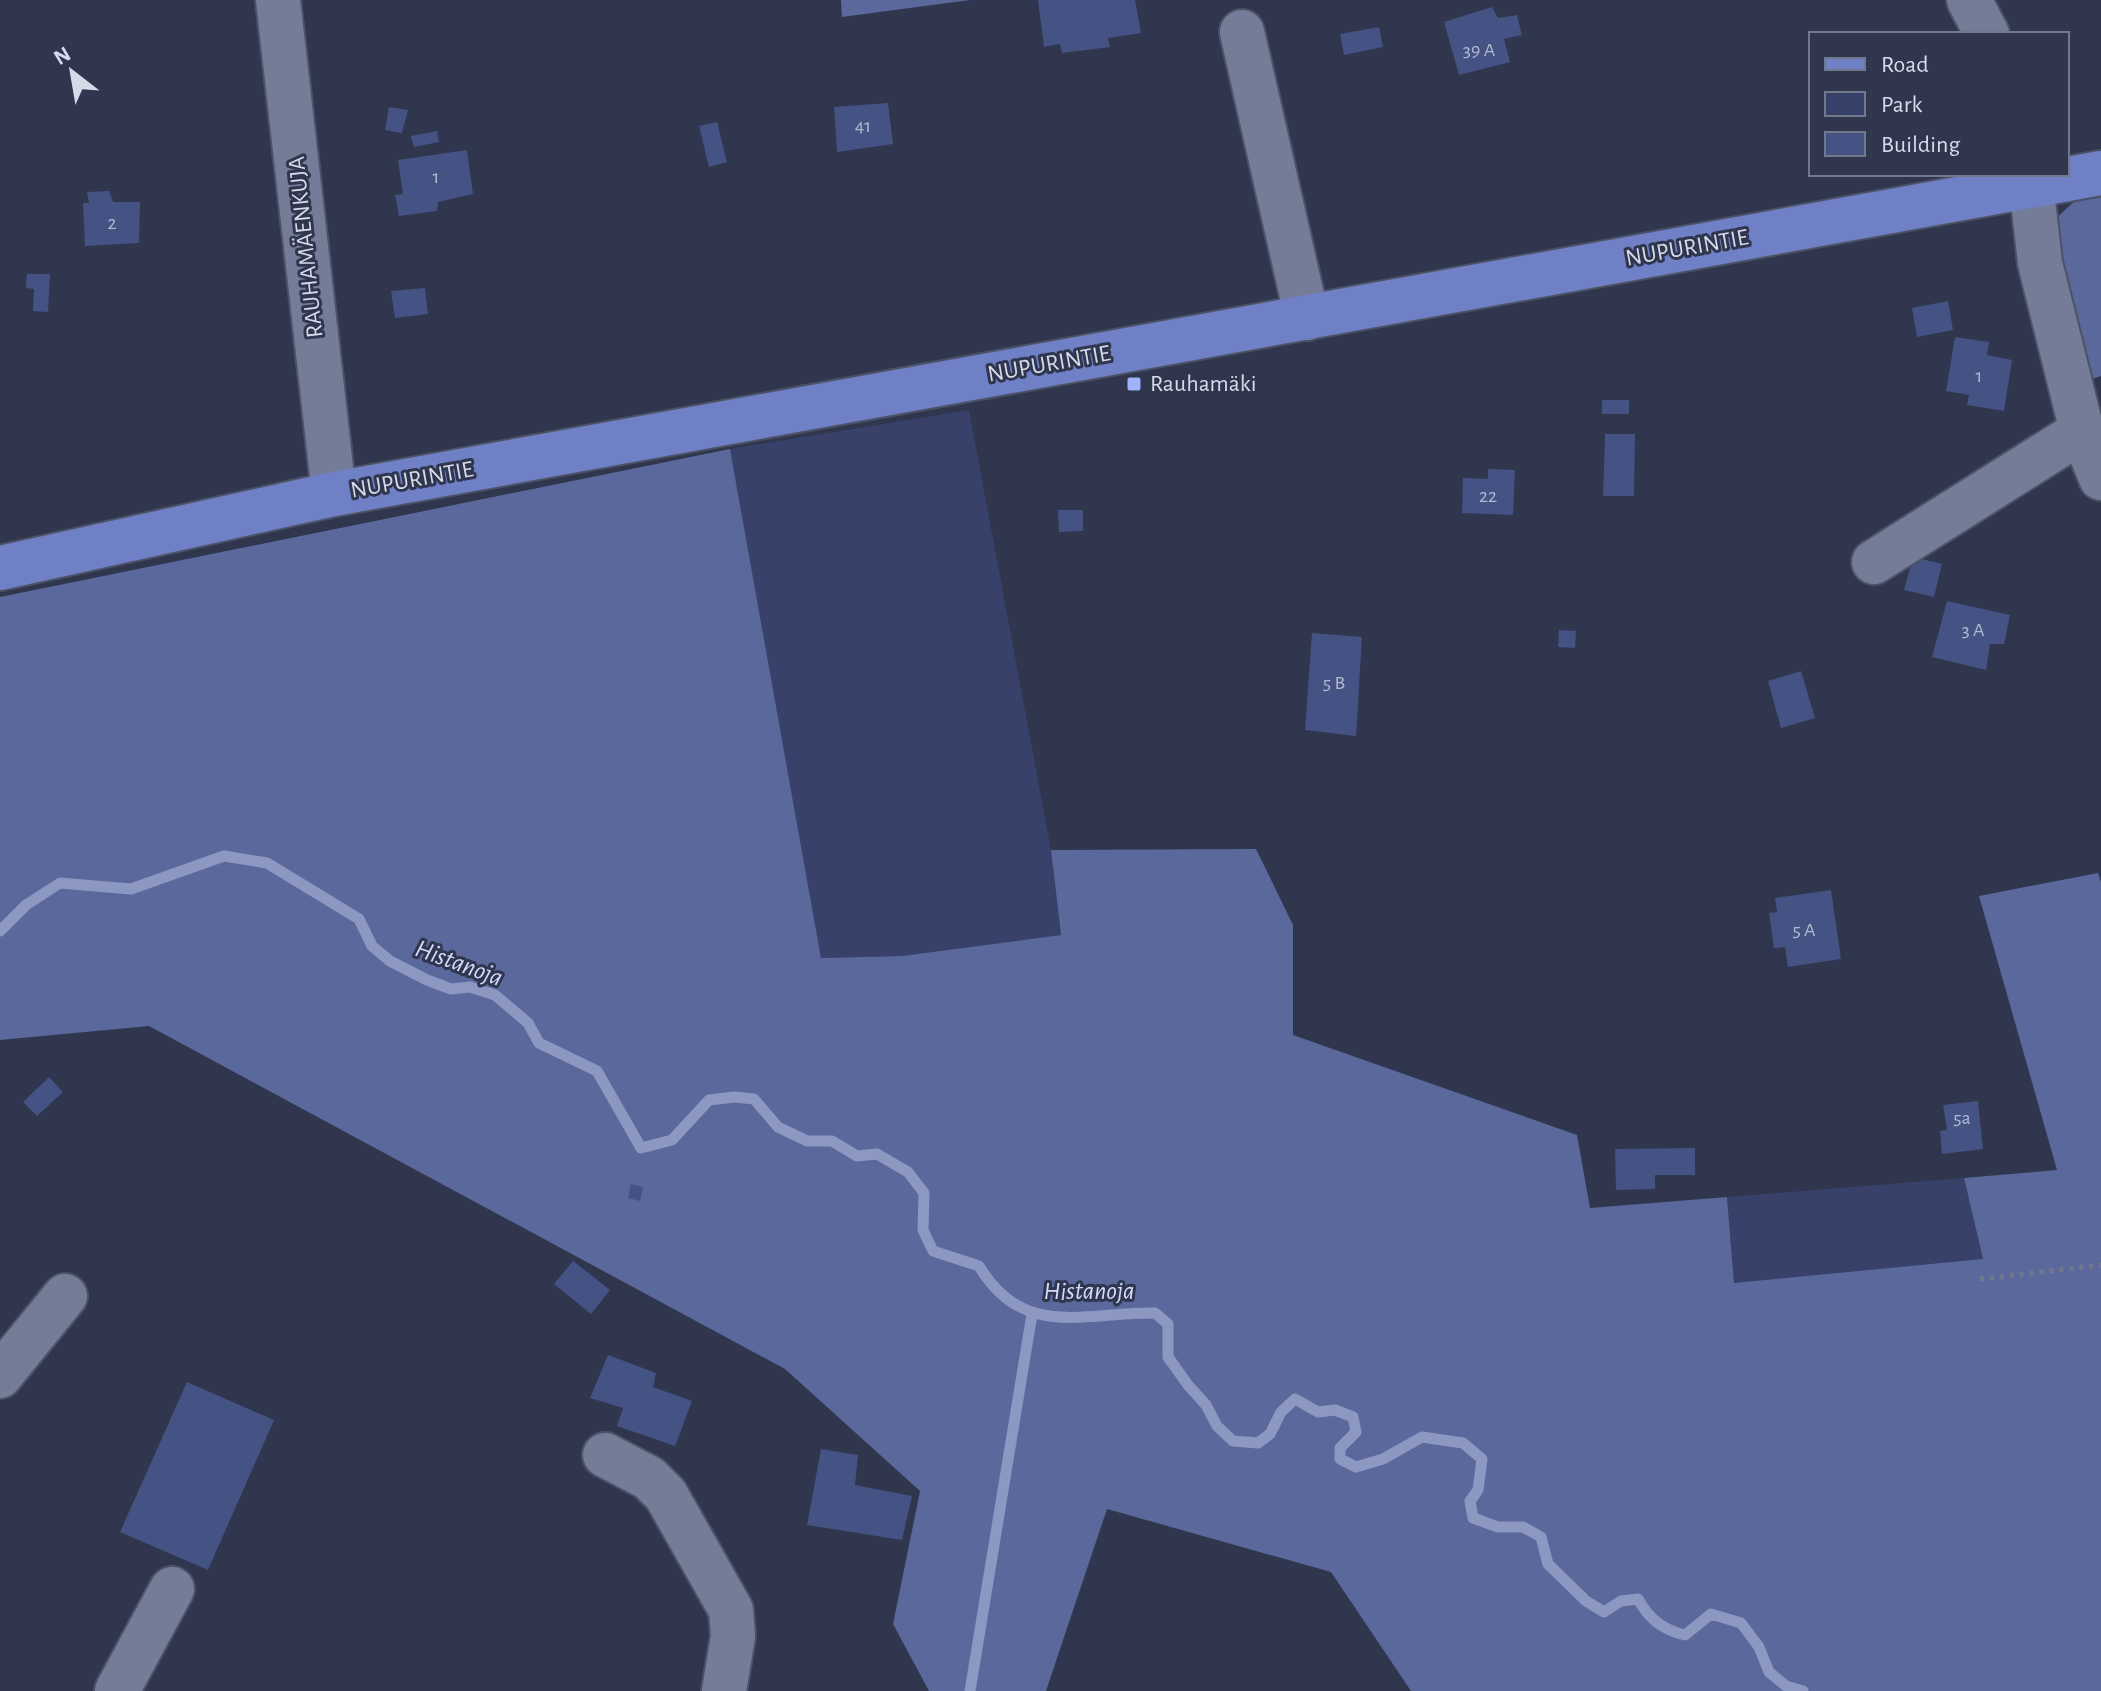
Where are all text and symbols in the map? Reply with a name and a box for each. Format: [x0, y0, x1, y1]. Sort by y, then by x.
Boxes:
north arrow [32, 32, 112, 112]
legend [1809, 32, 2069, 176]
house number: 39 A [1463, 40, 1496, 60]
text: N [50, 42, 74, 69]
text: Road [1881, 53, 1929, 77]
text: Park [1881, 93, 1922, 117]
house number: 41 [855, 116, 871, 136]
text: Building [1881, 133, 1960, 157]
street label: RAUHAMÄENKUJA [284, 155, 327, 339]
house number: 1 [433, 167, 439, 187]
house number: 2 [107, 213, 117, 233]
street label: NUPURINTIE [1624, 225, 1751, 271]
street label: NUPURINTIE [986, 341, 1113, 387]
house number: 1 [1976, 366, 1982, 386]
place label: Rauhamäki [1150, 372, 1257, 396]
marker: Rauhamäki [1125, 375, 1143, 393]
street label: NUPURINTIE [349, 457, 476, 503]
house number: 22 [1479, 486, 1497, 506]
house number: 3 A [1961, 620, 1985, 640]
house number: 5 B [1323, 673, 1345, 693]
house number: 5 A [1792, 920, 1816, 940]
water label: Histanoja [412, 935, 506, 991]
house number: 5a [1953, 1108, 1971, 1128]
water label: Histanoja [1044, 1278, 1134, 1304]

